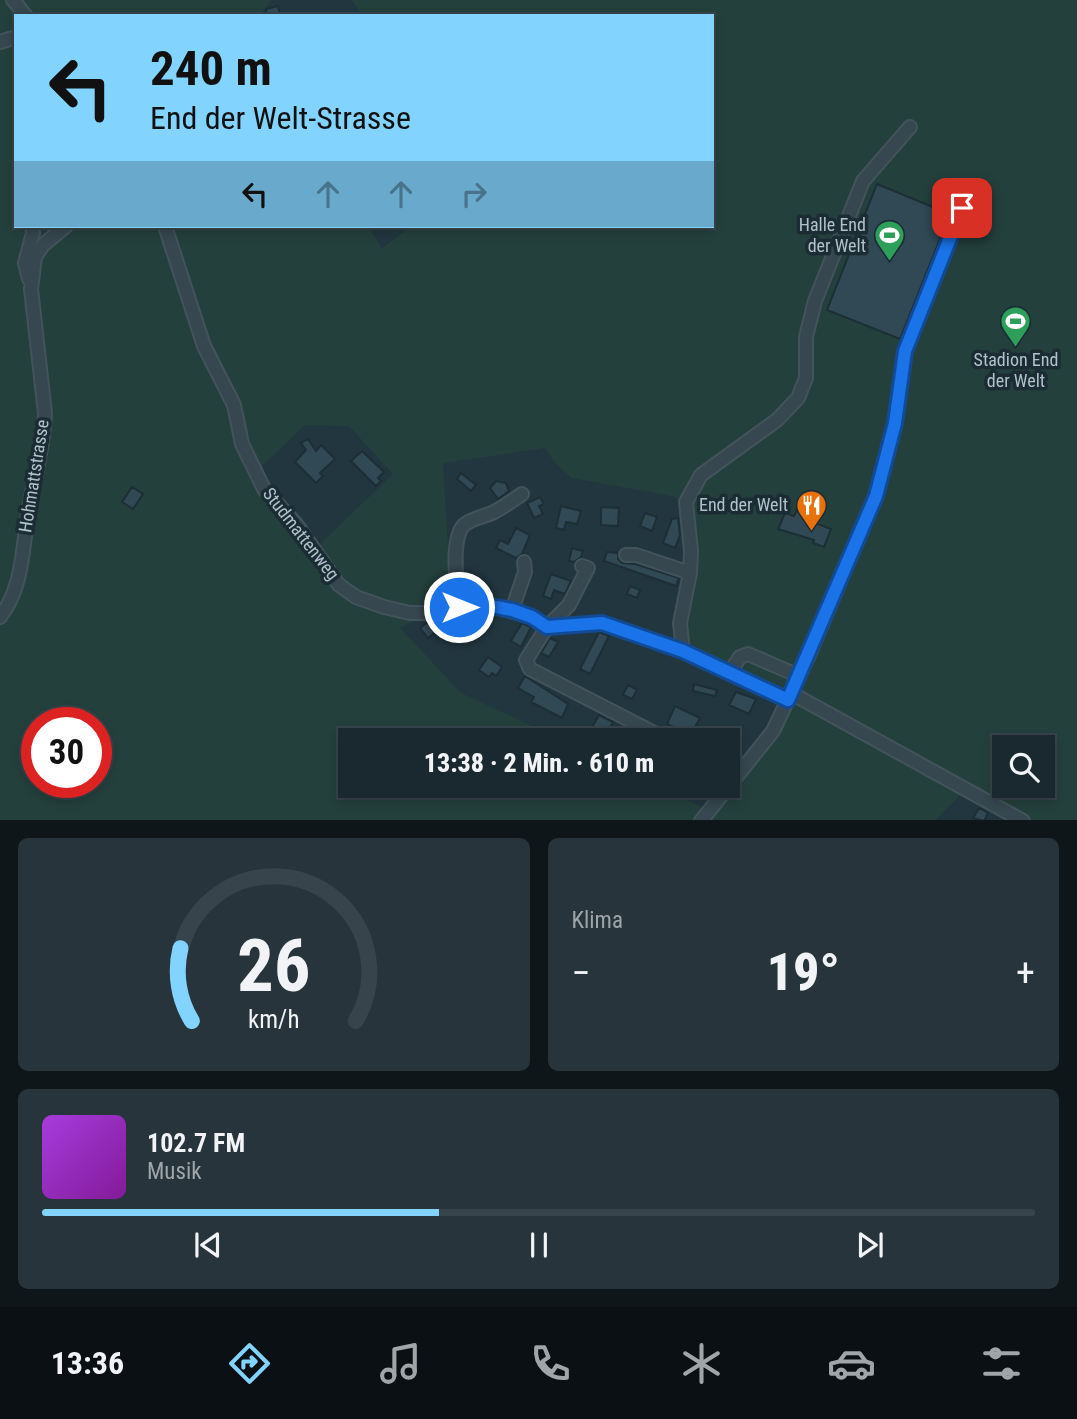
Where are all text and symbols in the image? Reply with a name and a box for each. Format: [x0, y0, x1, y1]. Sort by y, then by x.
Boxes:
text: 240 m [150, 40, 272, 97]
icon: left [35, 42, 126, 133]
text: End der Welt-Strasse [150, 99, 411, 137]
icon: left [236, 175, 274, 213]
icon: ahead [309, 175, 347, 213]
icon: ahead [382, 175, 420, 213]
icon: right [455, 175, 493, 213]
pin [932, 178, 992, 238]
icon: arrive [943, 189, 981, 227]
place label: Halle End der Welt [799, 214, 866, 256]
sports icon: Halle End der Welt [872, 218, 906, 262]
sports icon: Stadion End der Welt [999, 305, 1033, 349]
place label: Stadion End der Welt [974, 349, 1058, 391]
street label: Hohmattstrasse [14, 418, 53, 534]
street label: Studmattenweg [259, 483, 344, 584]
restaurant icon: End der Welt [794, 488, 828, 532]
place label: End der Welt [699, 494, 788, 515]
position arrow [422, 570, 496, 644]
speed limit sign: 30 [21, 707, 112, 798]
map controls [992, 735, 1055, 798]
button: search [992, 735, 1055, 798]
text: 13:38 · 2 Min. · 610 m [424, 748, 654, 778]
text: Klima [572, 907, 623, 934]
text: 26 [237, 923, 311, 1009]
text: 19° [767, 942, 840, 1003]
text: − [572, 951, 591, 995]
text: + [1016, 951, 1035, 995]
text: km/h [248, 1004, 299, 1033]
text: 102.7 FM [147, 1128, 245, 1158]
text: Musik [147, 1158, 202, 1185]
icon: previous [189, 1226, 227, 1264]
icon: pause [520, 1226, 558, 1264]
icon: next [851, 1226, 889, 1264]
icon: directions [225, 1339, 274, 1388]
icon: music [376, 1339, 425, 1388]
icon: phone [526, 1339, 575, 1388]
icon: climate [677, 1339, 726, 1388]
icon: car [827, 1339, 876, 1388]
icon: filters [977, 1339, 1026, 1388]
text: 13:36 [51, 1344, 124, 1382]

